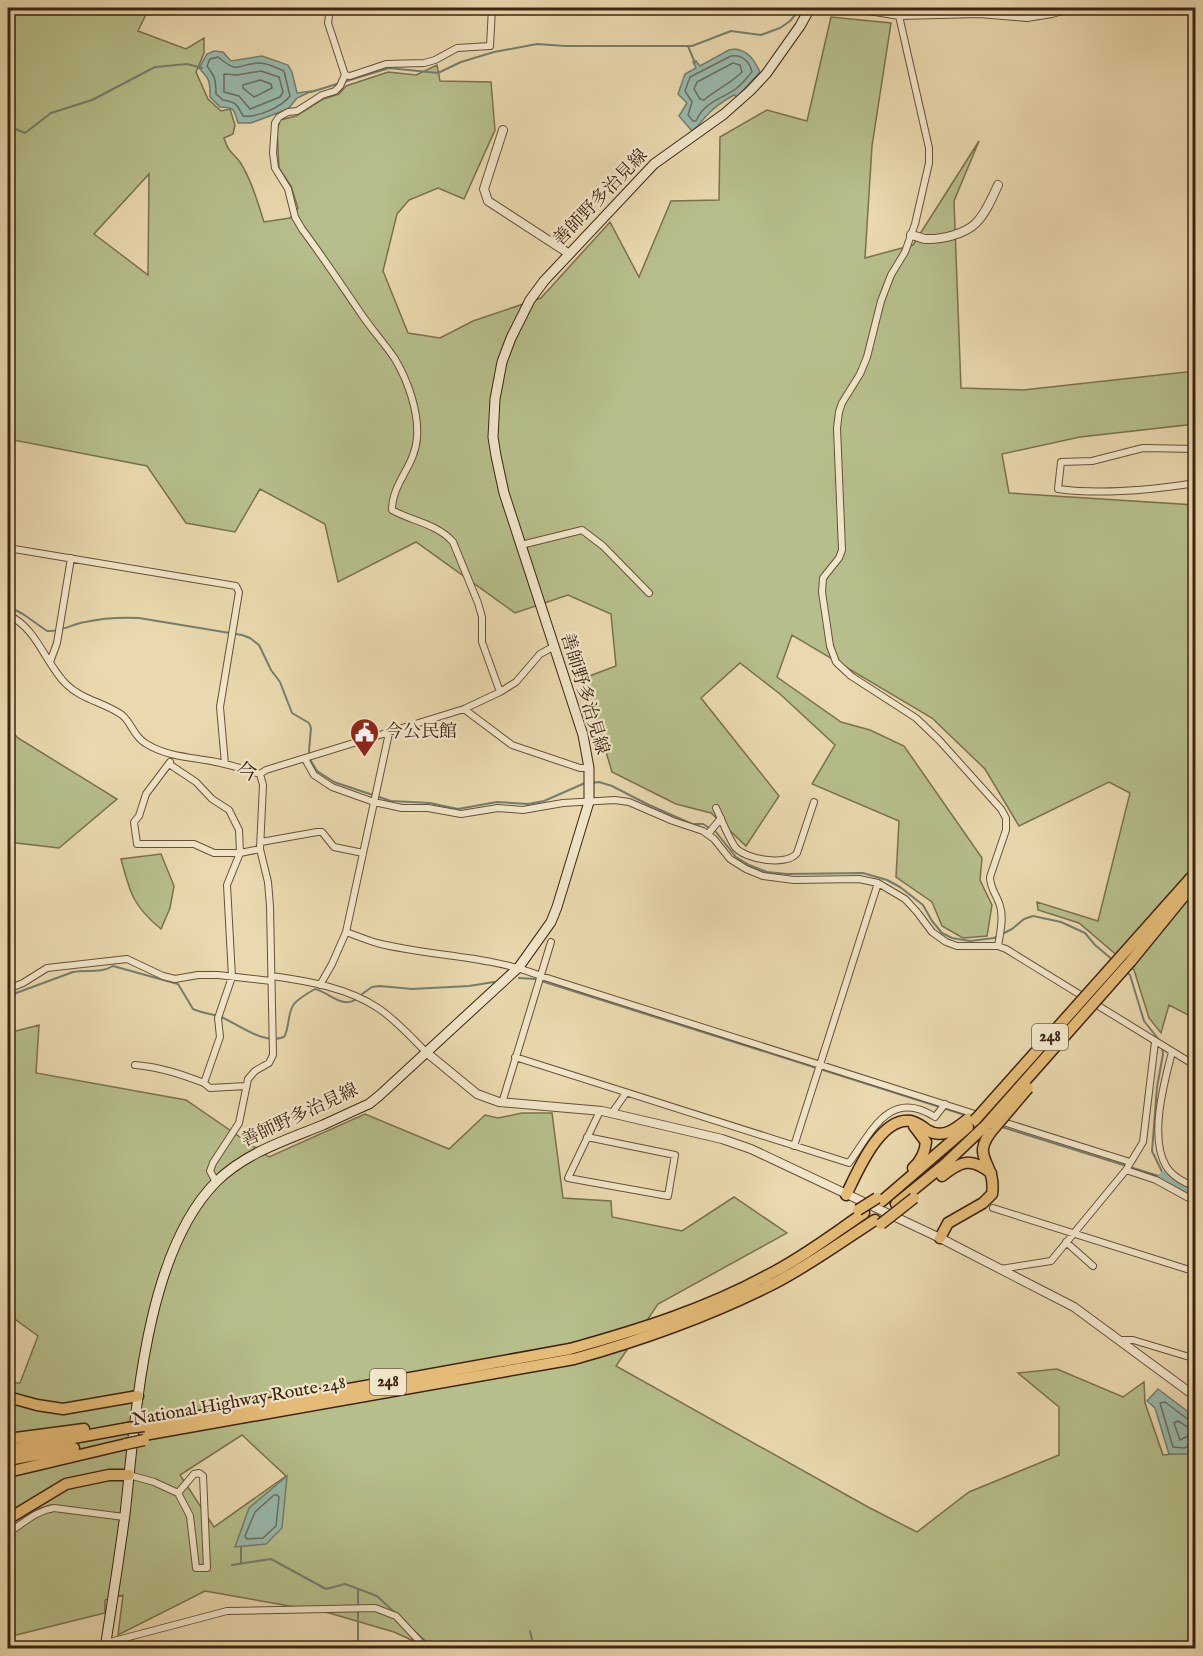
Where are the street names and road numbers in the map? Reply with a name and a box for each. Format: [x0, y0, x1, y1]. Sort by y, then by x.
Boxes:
street label: 善師野多治見線 [549, 145, 653, 251]
street label: 善師野多治見線 [555, 630, 613, 758]
road number: 248 [1032, 1024, 1068, 1050]
street label: 善師野多治見線 [238, 1079, 362, 1153]
road number: 248 [370, 1369, 406, 1395]
street label: National Highway Route 248 [130, 1372, 348, 1432]

